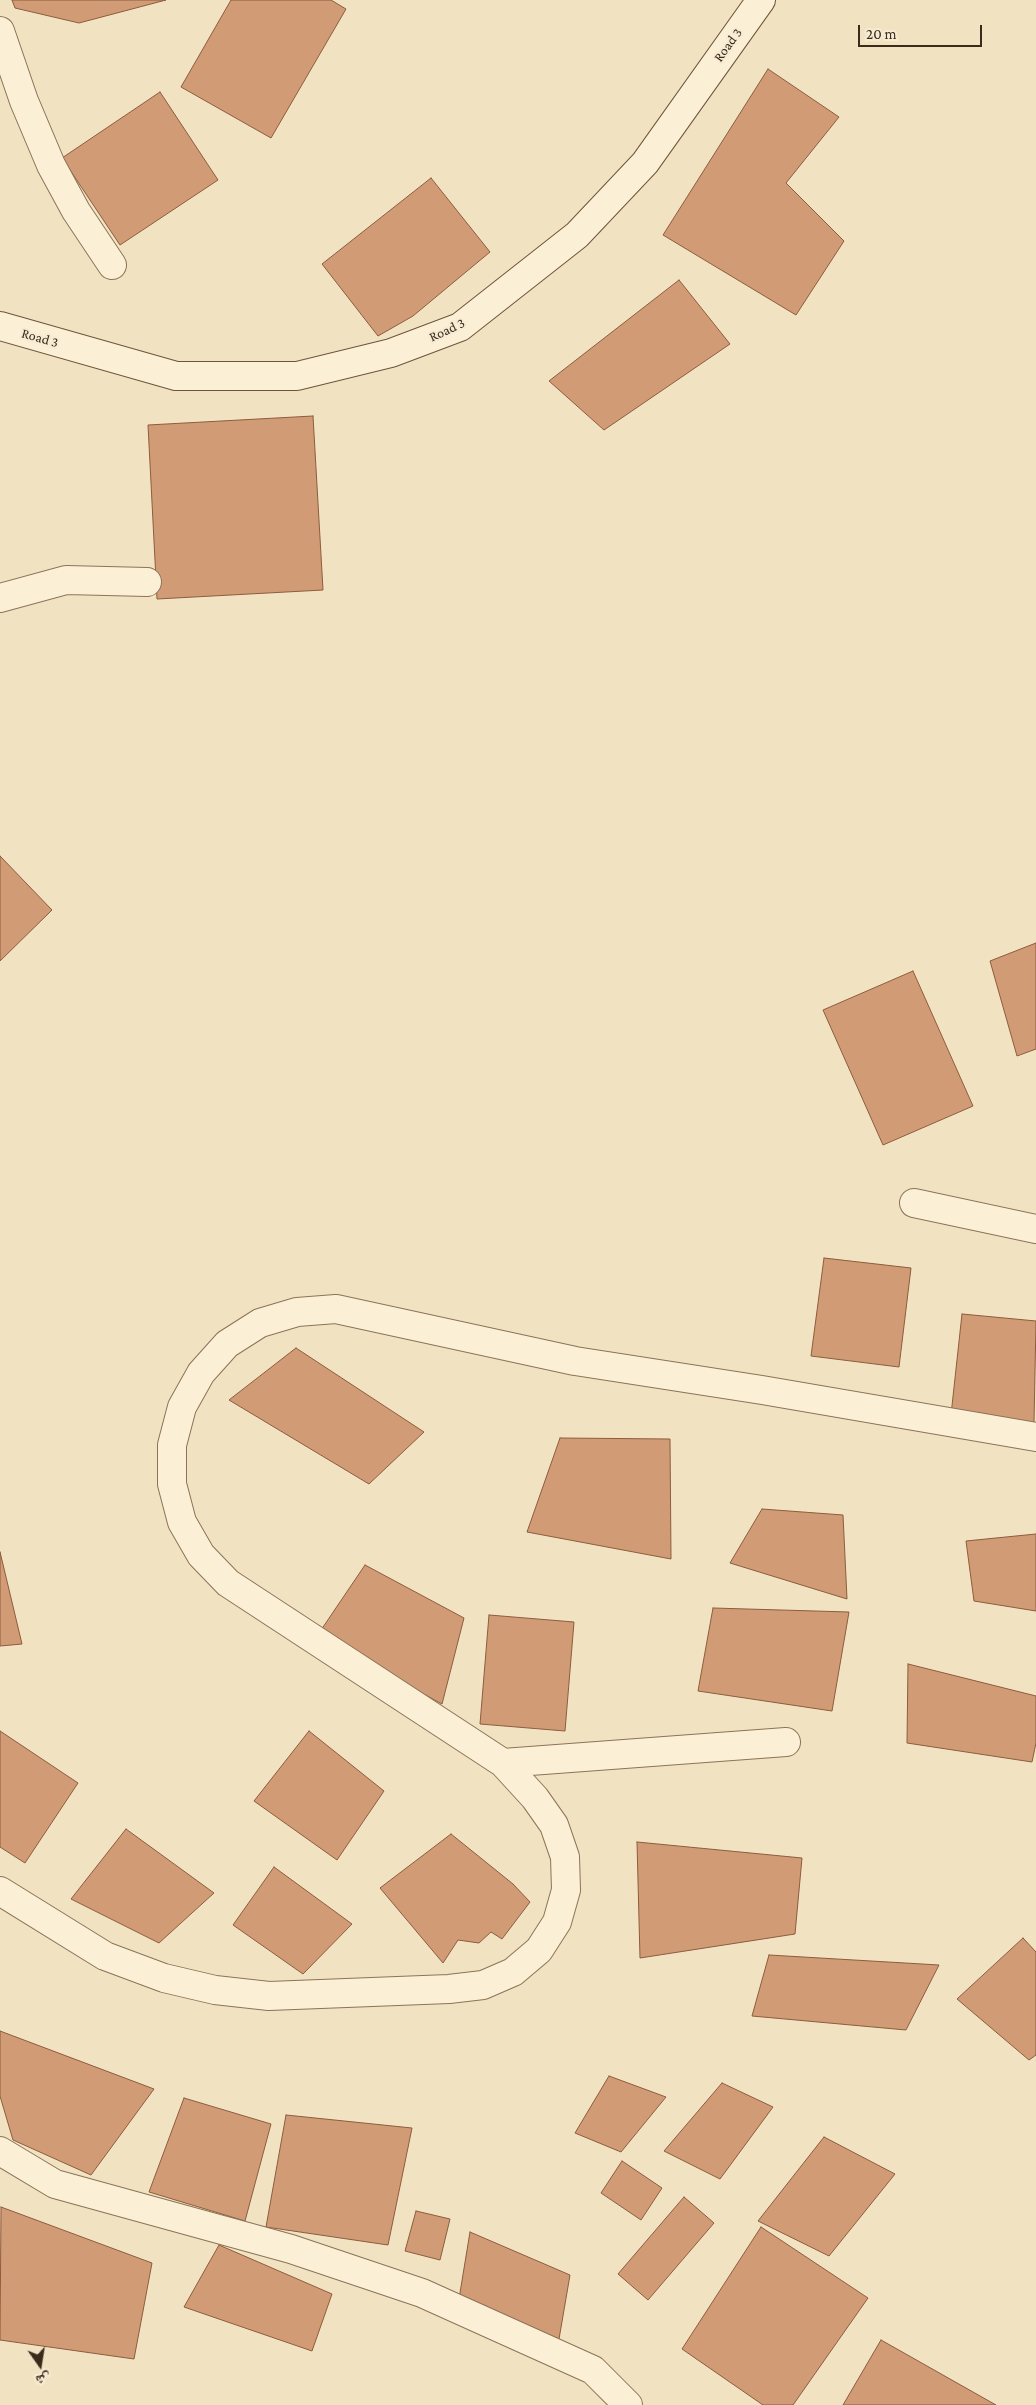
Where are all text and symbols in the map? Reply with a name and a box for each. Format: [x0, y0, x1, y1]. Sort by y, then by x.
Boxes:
scale bar [861, 15, 985, 47]
street label: Road 3 [710, 25, 746, 65]
text: 20 m [866, 26, 897, 42]
street label: Road 3 [426, 314, 468, 346]
street label: Road 3 [20, 325, 60, 351]
north arrow [15, 2340, 65, 2390]
text: ش [34, 2370, 52, 2389]

